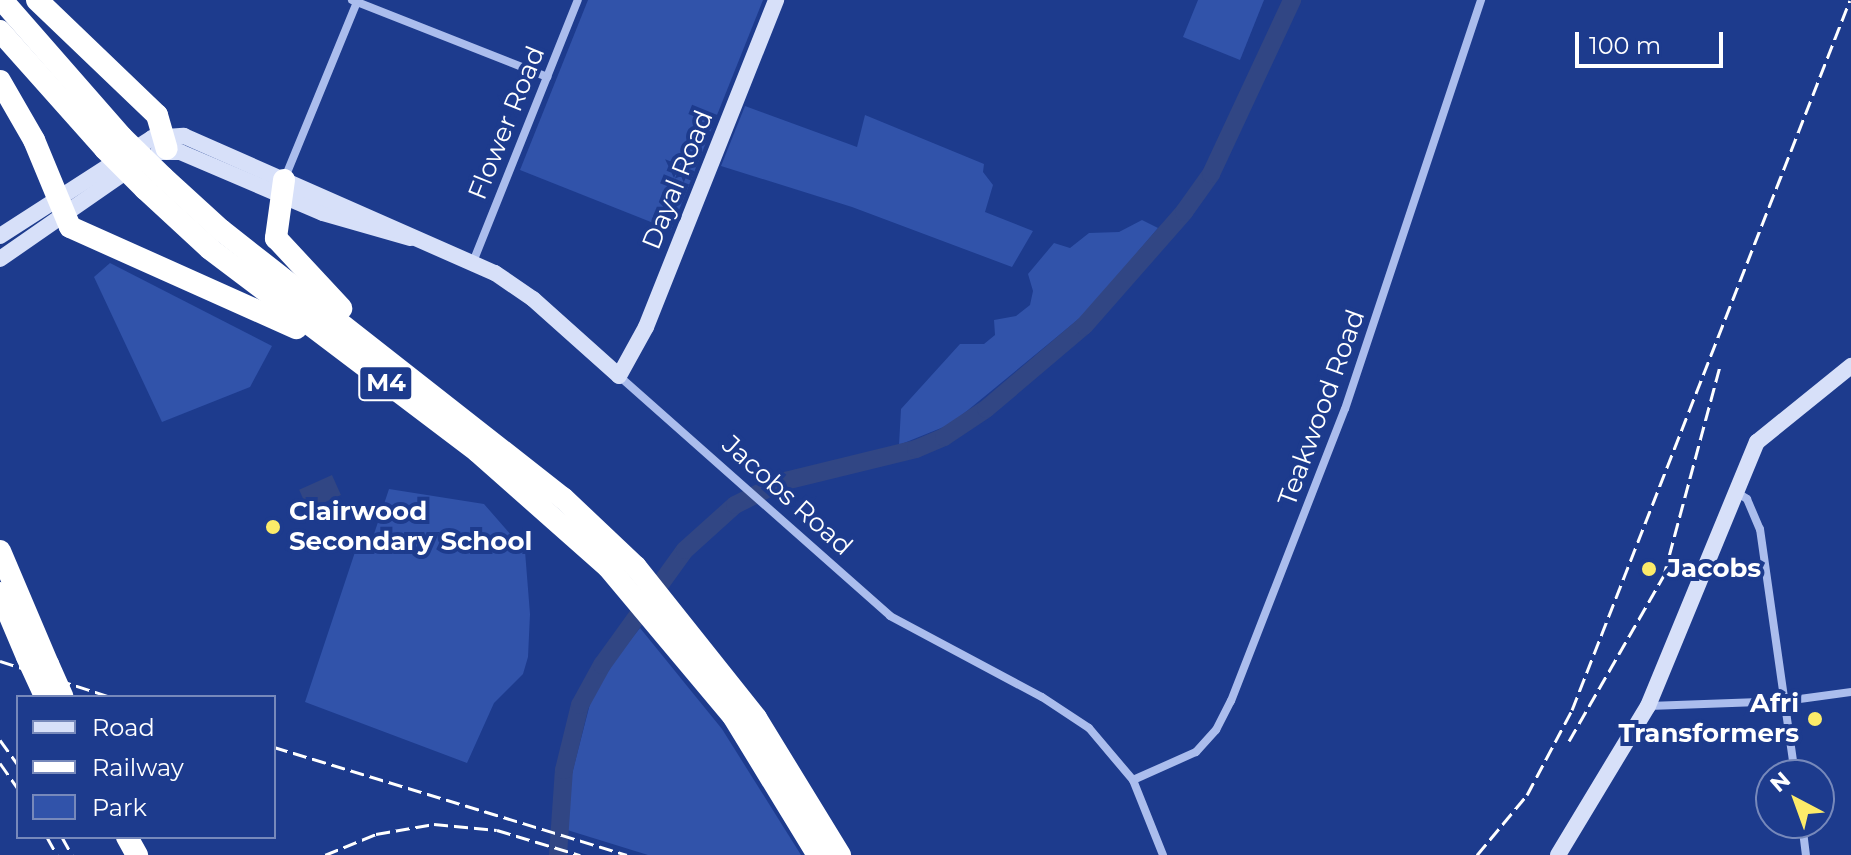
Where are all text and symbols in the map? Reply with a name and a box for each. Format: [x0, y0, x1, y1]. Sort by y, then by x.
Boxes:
scale bar [1579, 16, 1727, 66]
text: 100 m [1589, 31, 1661, 60]
street label: Flower Road [462, 42, 552, 204]
street label: Dayal Road [636, 106, 720, 254]
street label: Teakwood Road [1272, 306, 1372, 510]
road number: M4 [358, 363, 414, 403]
street label: Jacobs Road [716, 429, 858, 563]
place label: Clairwood Secondary School [289, 496, 532, 558]
marker: Clairwood Secondary School [264, 518, 282, 536]
place label: Jacobs [1667, 553, 1761, 585]
marker: Jacobs [1638, 558, 1660, 580]
place label: Afri Transformers [1618, 688, 1799, 750]
legend [16, 695, 276, 839]
marker: Afri Transformers [1806, 710, 1824, 728]
text: Road [92, 713, 155, 742]
text: Railway [92, 753, 184, 782]
north arrow [1755, 759, 1835, 839]
text: N [1765, 766, 1796, 798]
text: Park [92, 793, 147, 822]

